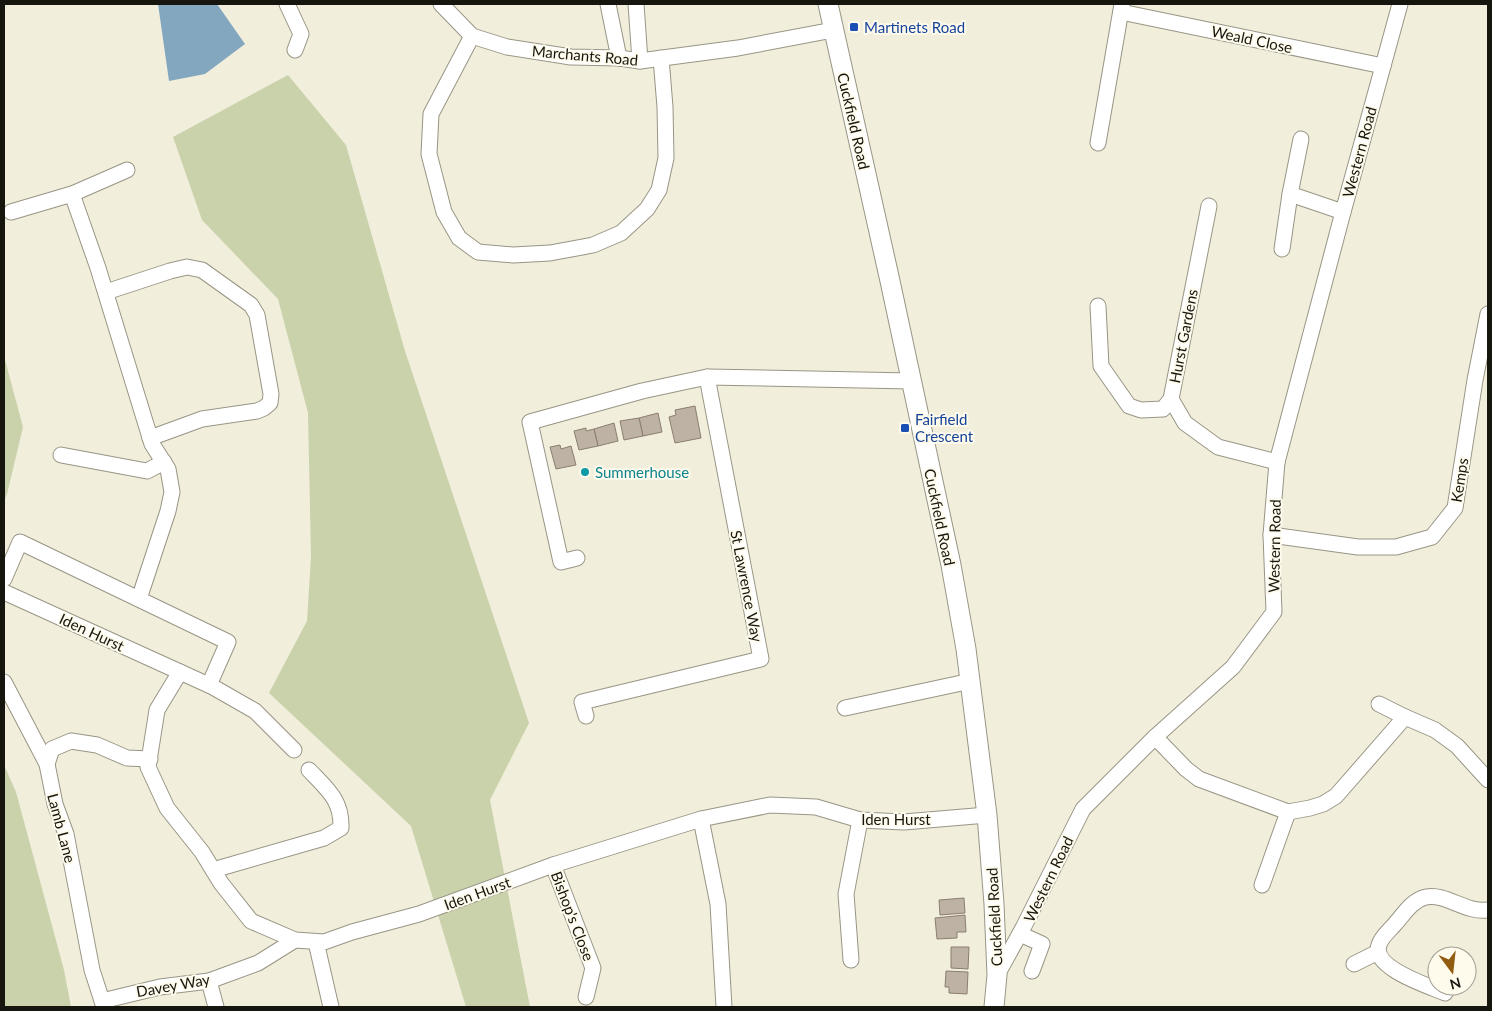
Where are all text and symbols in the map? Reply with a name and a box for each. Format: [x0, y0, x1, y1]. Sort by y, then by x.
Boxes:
place label: Martinets Road [864, 18, 965, 36]
marker: Martinets Road [848, 21, 860, 33]
street label: Weald Close [1210, 22, 1294, 56]
street label: Marchants Road [531, 41, 639, 69]
street label: Cuckfield Road [834, 71, 874, 171]
street label: Western Road [1338, 105, 1380, 199]
street label: Hurst Gardens [1165, 287, 1201, 385]
place label: Fairfield Crescent [915, 410, 974, 445]
marker: Fairfield Crescent [899, 422, 911, 434]
street label: Kemps [1447, 457, 1471, 503]
place label: Summerhouse [595, 463, 689, 481]
marker: Summerhouse [579, 466, 591, 478]
street label: Cuckfield Road [921, 467, 959, 567]
street label: Western Road [1264, 499, 1284, 593]
street label: St Lawrence Way [727, 529, 767, 644]
street label: Iden Hurst [57, 609, 128, 655]
street label: Lamb Lane [44, 791, 80, 865]
street label: Iden Hurst [861, 810, 931, 828]
street label: Western Road [1019, 833, 1077, 925]
street label: Cuckfield Road [982, 867, 1006, 967]
street label: Bishop's Close [548, 869, 598, 963]
street label: Iden Hurst [441, 872, 513, 913]
north arrow [1427, 946, 1477, 996]
street label: Davey Way [135, 970, 211, 1000]
text: N [1448, 974, 1463, 994]

